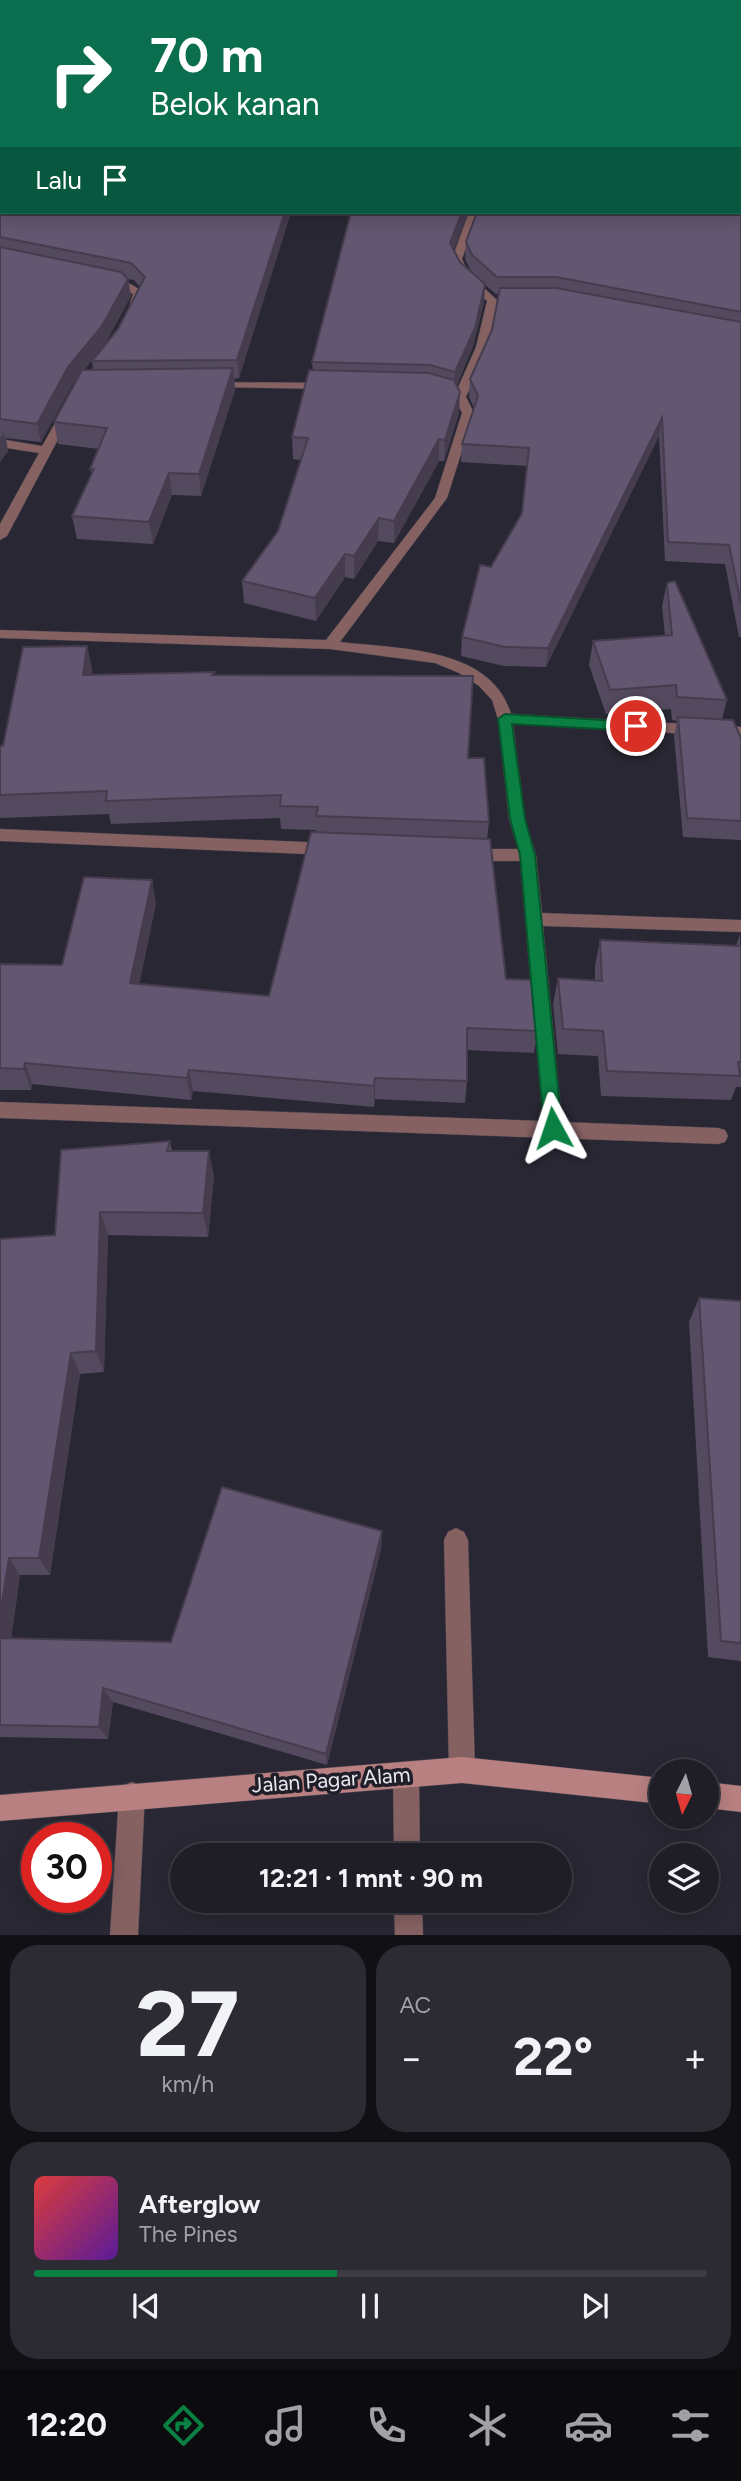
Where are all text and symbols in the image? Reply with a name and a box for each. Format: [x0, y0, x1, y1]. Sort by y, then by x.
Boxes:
text: 70 m [150, 25, 263, 84]
icon: right [35, 28, 126, 119]
text: Belok kanan [150, 85, 320, 123]
icon: arrive [96, 161, 134, 199]
text: Lalu [35, 164, 82, 196]
pin [606, 696, 666, 756]
icon: arrive [617, 707, 655, 745]
position arrow [516, 1091, 590, 1165]
north arrow [649, 1759, 719, 1829]
map controls [649, 1759, 719, 1913]
street label: Jalan Pagar Alam [251, 1761, 411, 1798]
speed limit sign: 30 [21, 1822, 112, 1913]
button: layers [649, 1843, 719, 1913]
text: 12:21 · 1 mnt · 90 m [259, 1862, 483, 1894]
text: 27 [136, 1970, 239, 2079]
text: AC [400, 1991, 431, 2019]
text: 22° [513, 2026, 593, 2088]
text: − [400, 2035, 423, 2081]
text: + [683, 2035, 707, 2081]
text: km/h [161, 2070, 214, 2098]
text: Afterglow [139, 2188, 261, 2220]
text: The Pines [139, 2220, 238, 2248]
icon: previous [127, 2287, 165, 2325]
icon: pause [351, 2287, 389, 2325]
icon: next [576, 2287, 614, 2325]
icon: directions [159, 2401, 208, 2450]
icon: music [261, 2401, 310, 2450]
icon: phone [362, 2401, 411, 2450]
icon: climate [463, 2401, 512, 2450]
icon: car [564, 2401, 613, 2450]
icon: filters [666, 2401, 715, 2450]
text: 12:20 [26, 2406, 107, 2444]

